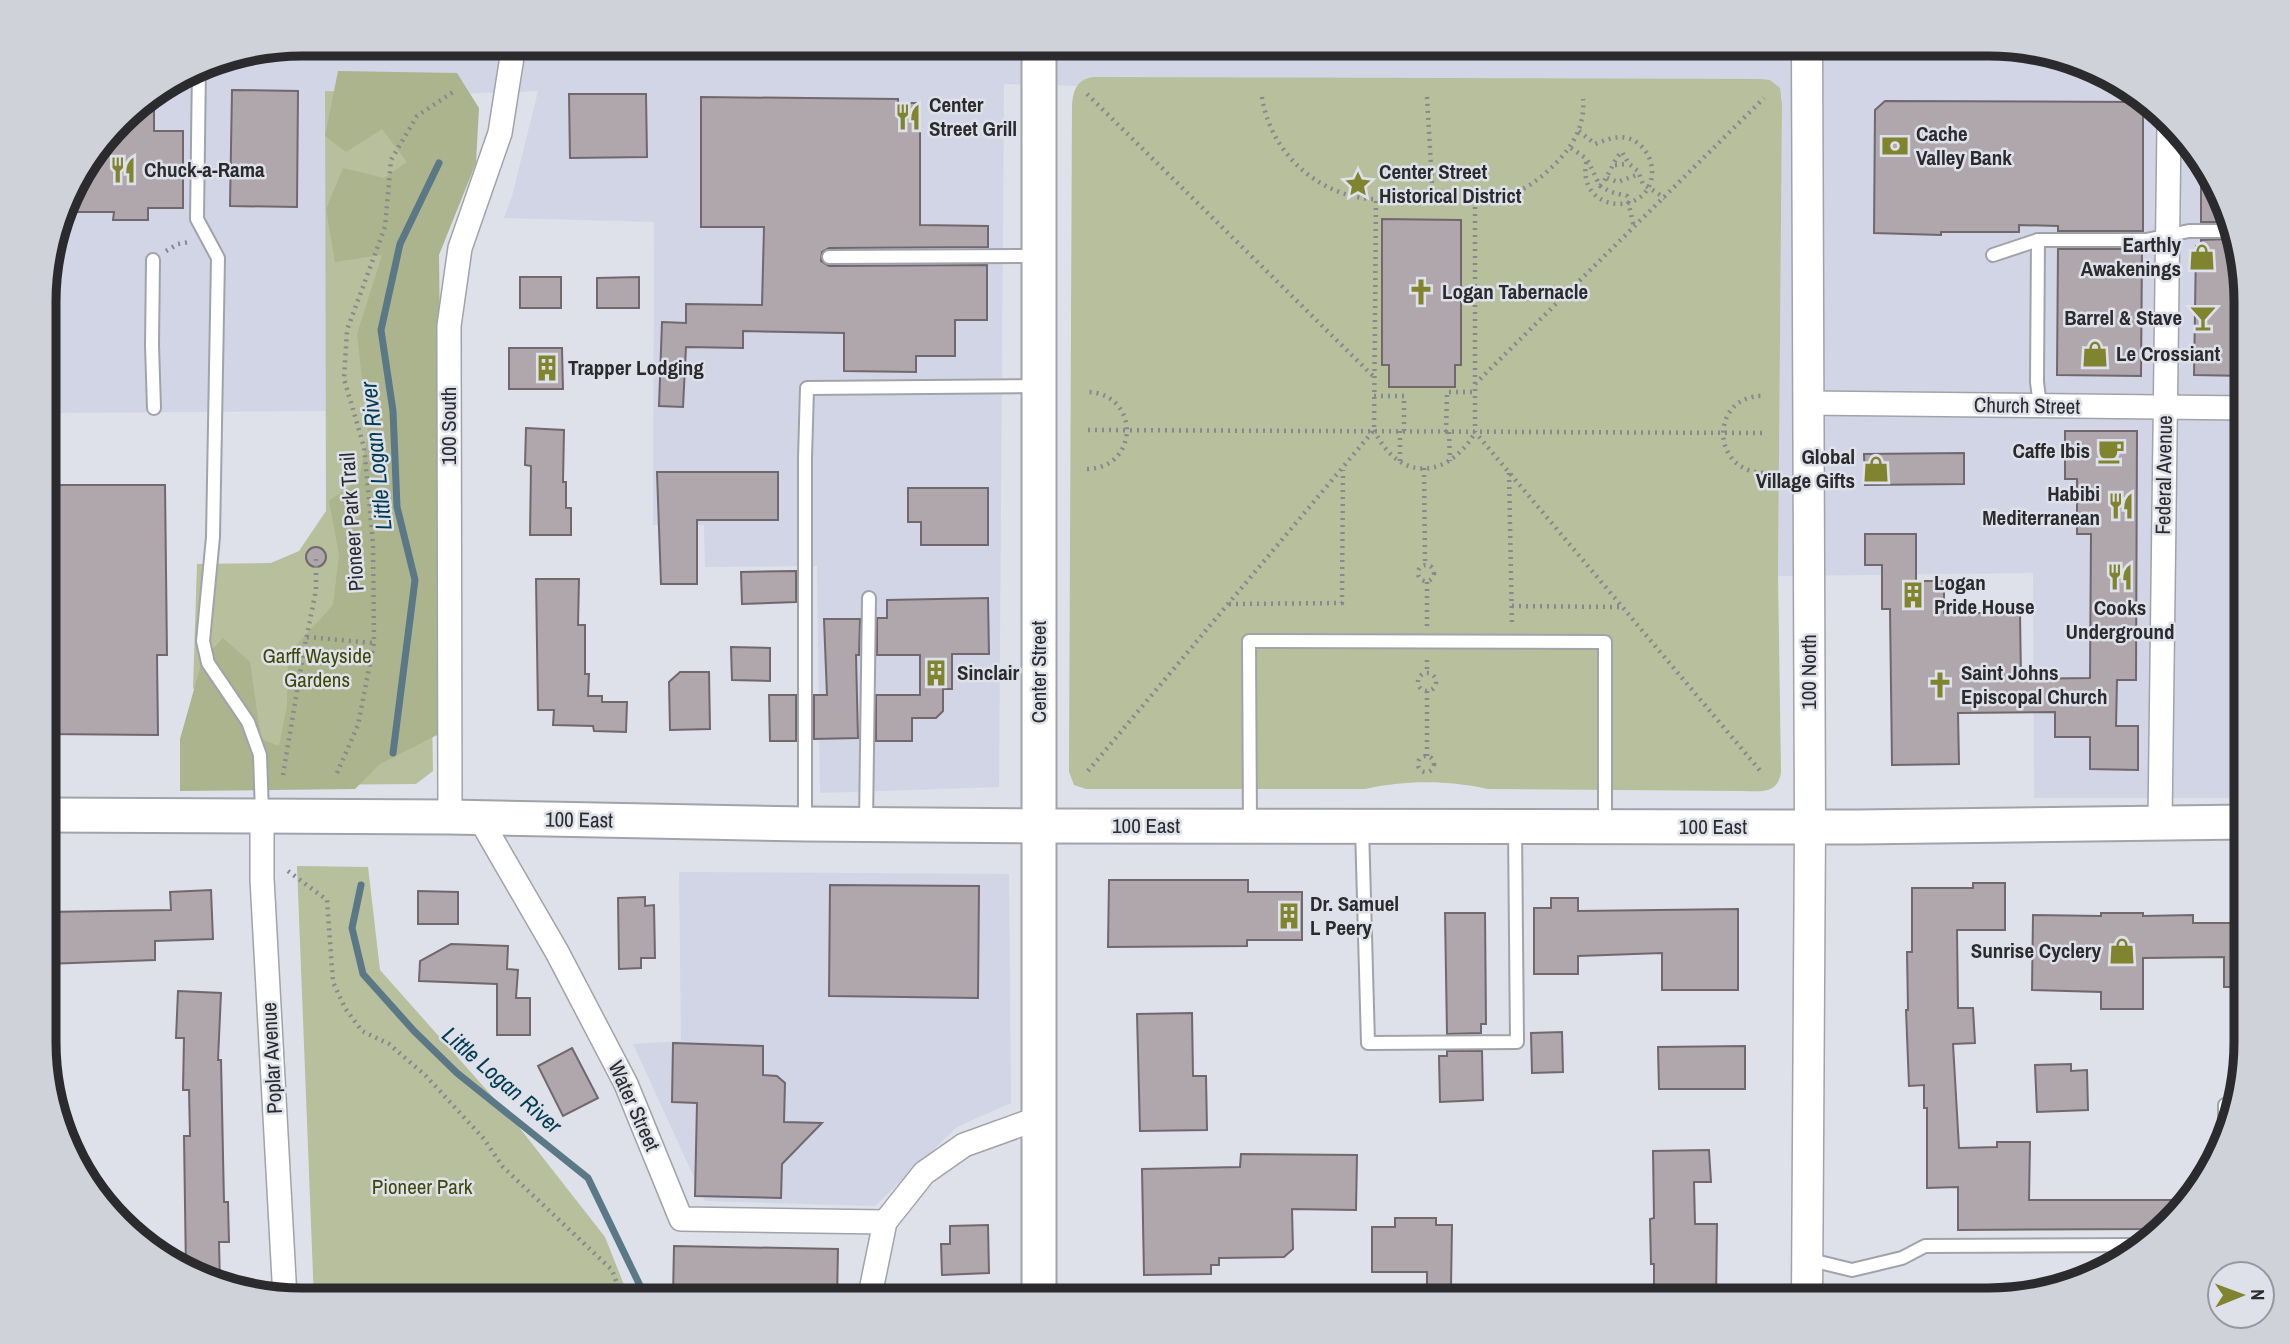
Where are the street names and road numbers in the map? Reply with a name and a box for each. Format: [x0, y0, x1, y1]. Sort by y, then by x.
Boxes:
street label: 100 South [434, 387, 463, 465]
street label: Church Street [1974, 390, 2081, 421]
street label: Federal Avenue [2148, 415, 2179, 535]
street label: Pioneer Park Trail [332, 452, 371, 592]
street label: Center Street [1024, 621, 1053, 723]
street label: 100 North [1794, 634, 1823, 710]
street label: 100 East [545, 804, 613, 835]
street label: 100 East [1112, 811, 1180, 840]
street label: 100 East [1679, 812, 1747, 841]
street label: Poplar Avenue [254, 1001, 289, 1115]
street label: Water Street [602, 1056, 667, 1156]

